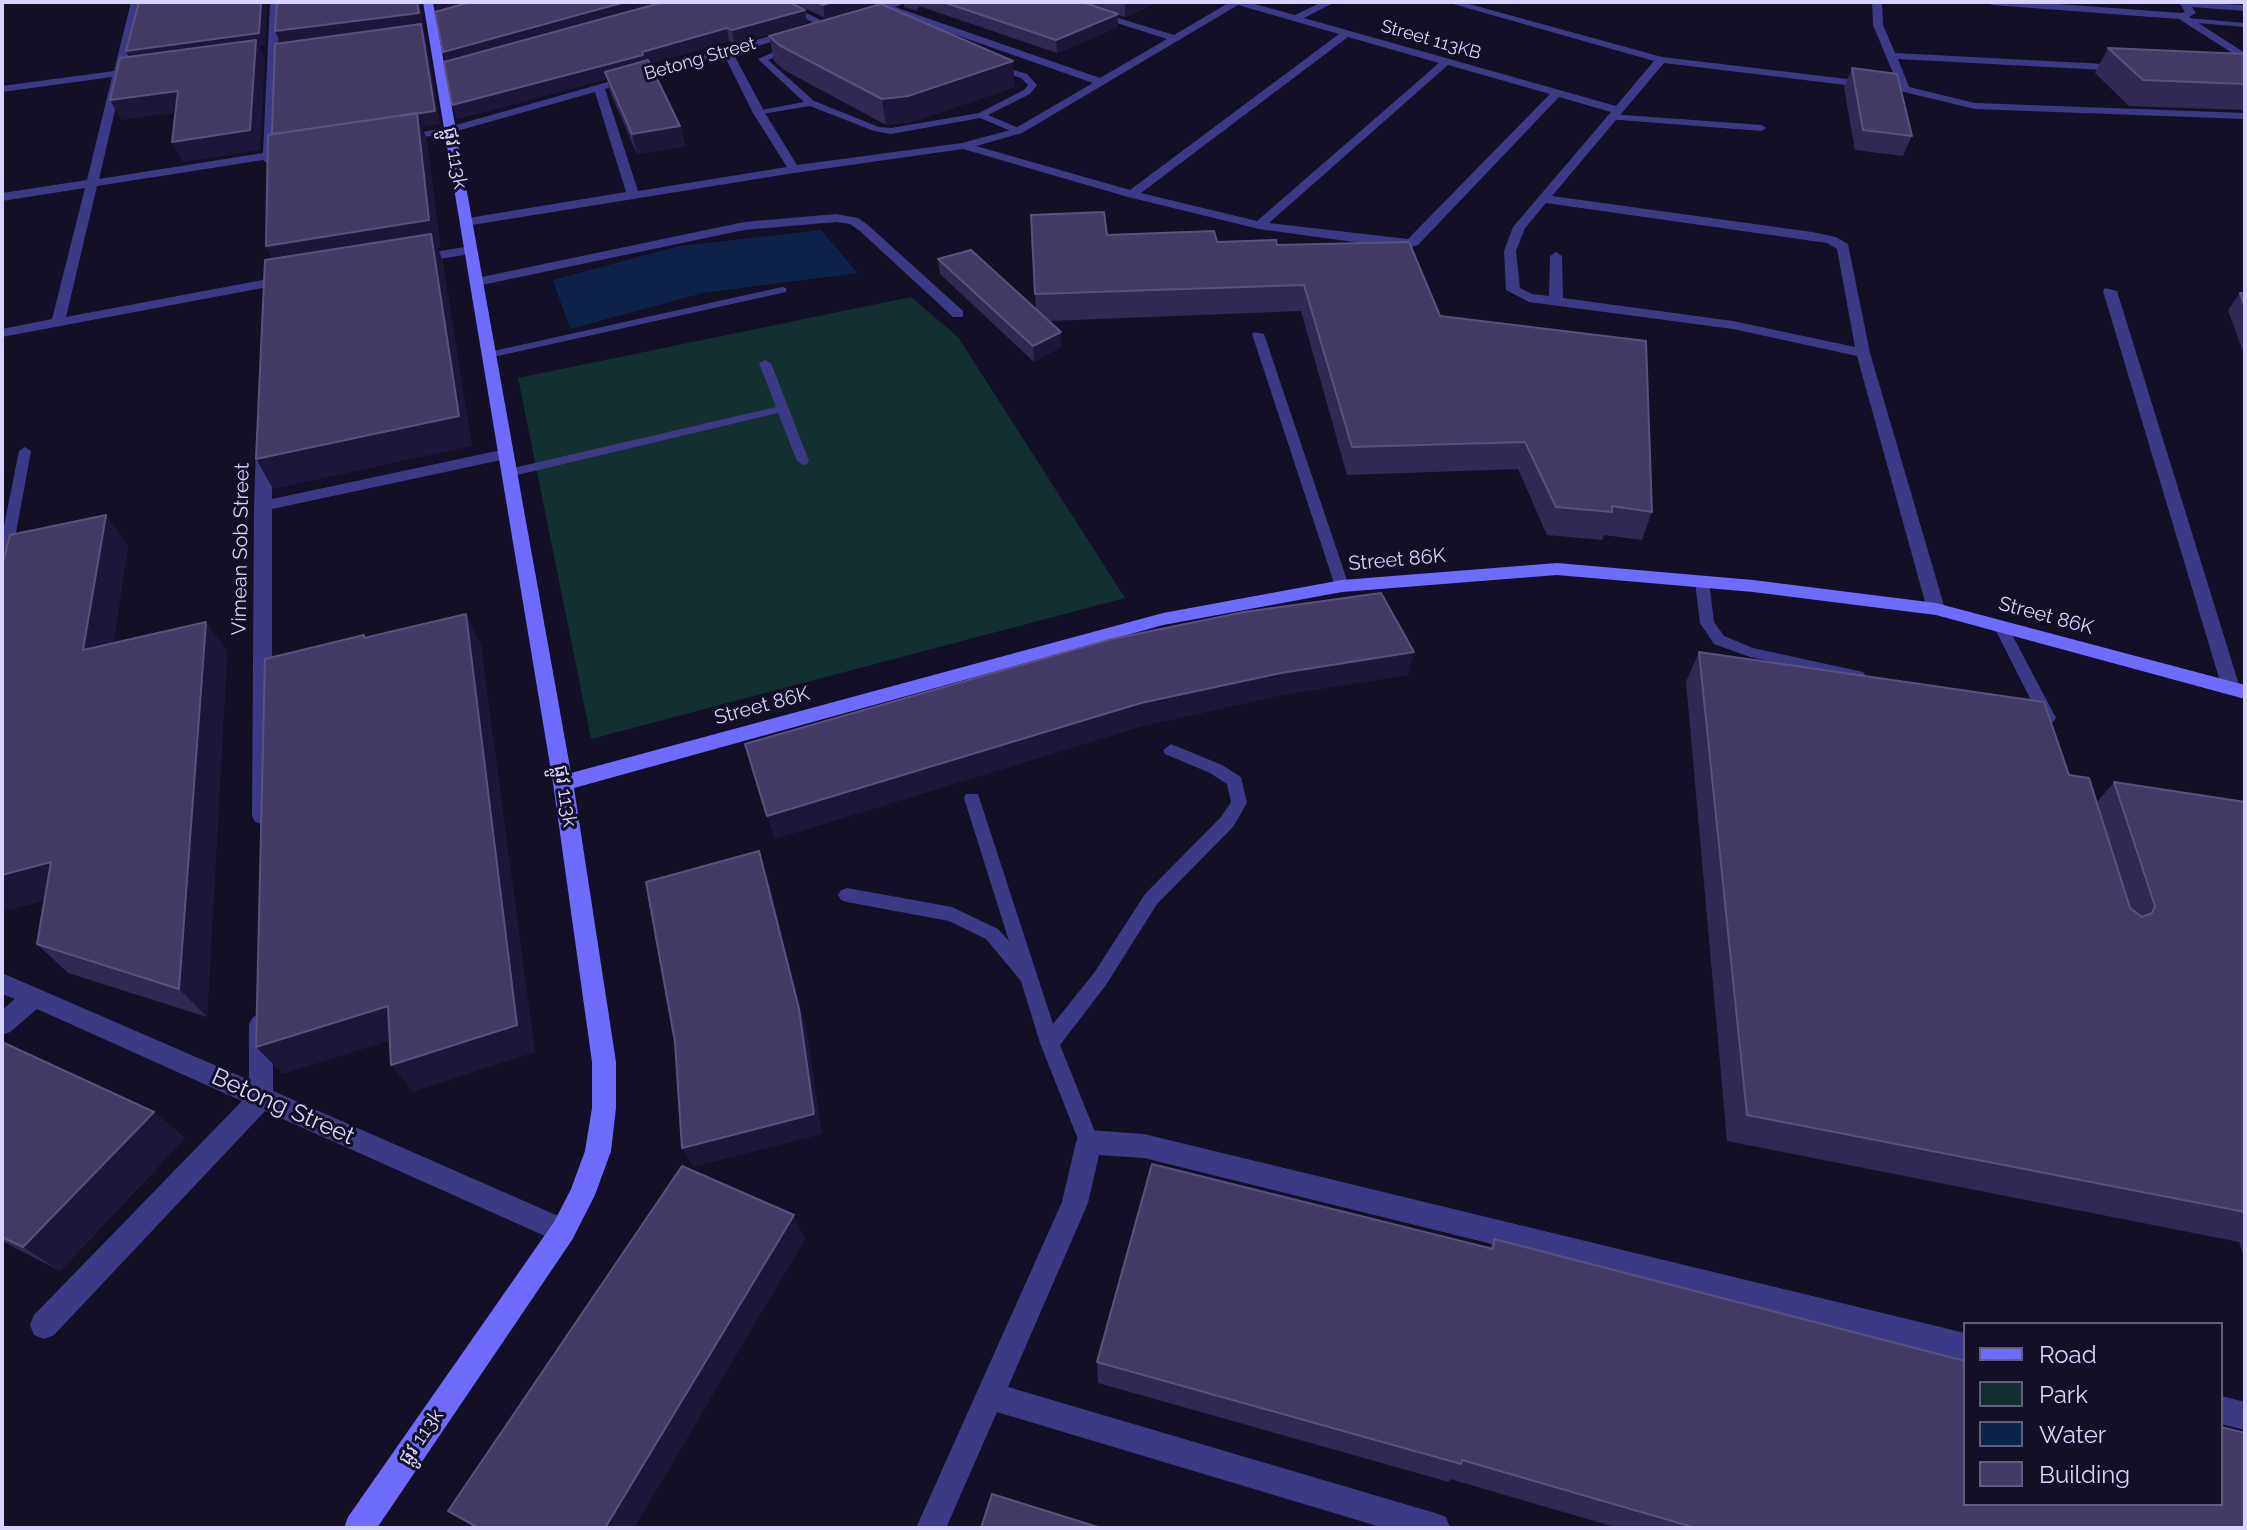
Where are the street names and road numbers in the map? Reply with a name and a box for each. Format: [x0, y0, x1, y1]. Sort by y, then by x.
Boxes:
street label: Street 113KB [1378, 15, 1484, 65]
street label: Betong Street [642, 33, 758, 85]
street label: ផ្លូវ 113k [438, 125, 472, 191]
street label: Vimean Sob Street [227, 462, 255, 636]
street label: Street 86K [1347, 544, 1447, 576]
street label: Street 86K [1996, 592, 2096, 640]
street label: Street 86K [712, 682, 812, 730]
street label: ផ្លូវ 113k [548, 763, 582, 829]
street label: Betong Street [207, 1063, 359, 1151]
street label: ផ្លូវ 113k [393, 1404, 449, 1470]

